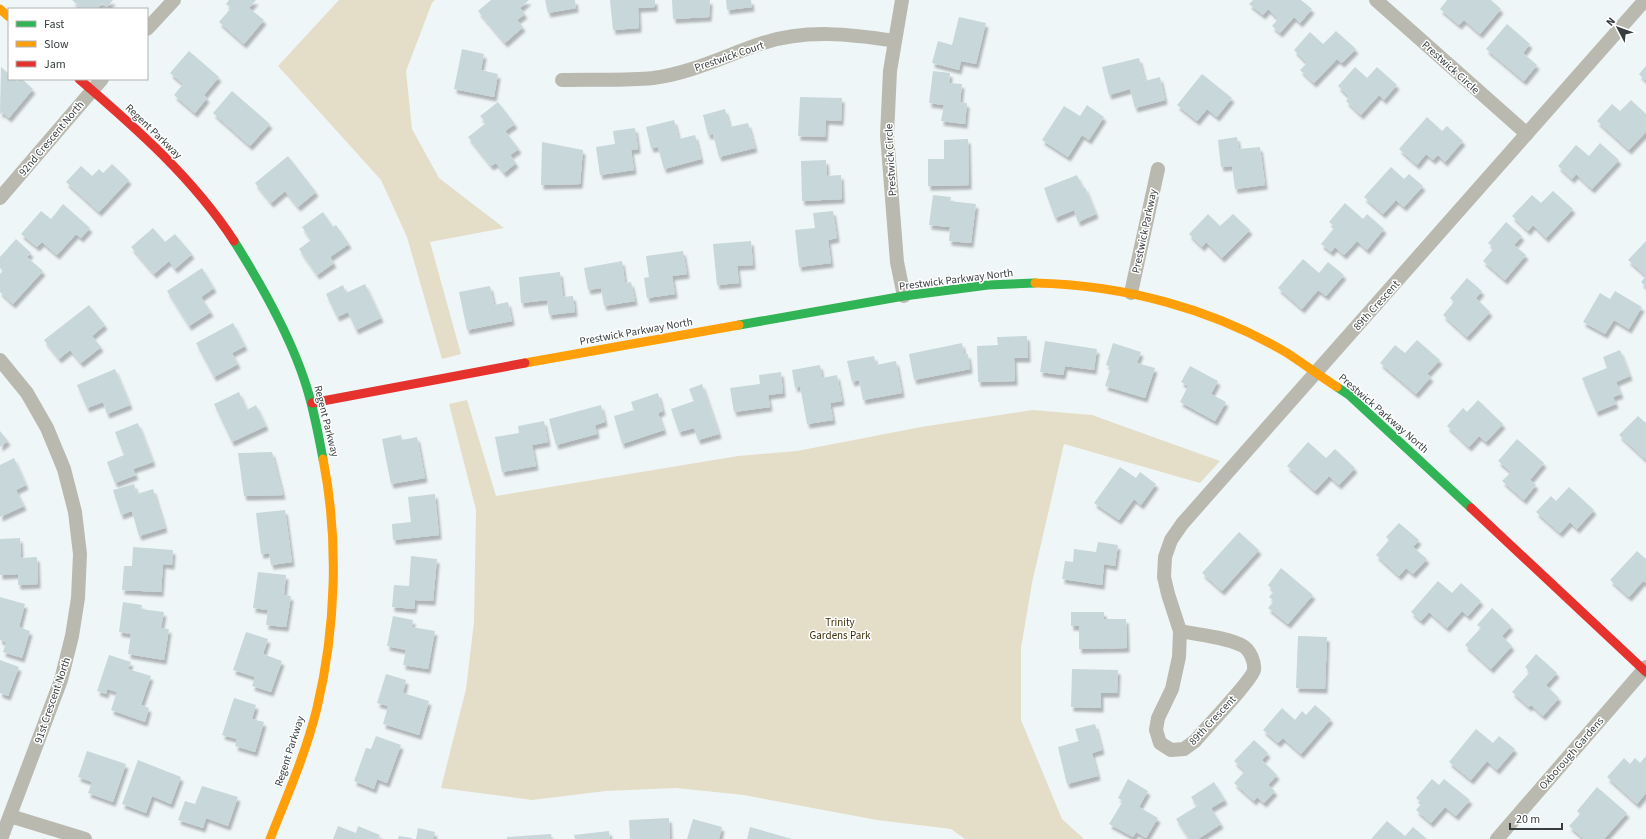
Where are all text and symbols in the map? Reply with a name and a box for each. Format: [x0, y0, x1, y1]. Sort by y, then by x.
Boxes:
legend [8, 8, 148, 80]
north arrow [1598, 8, 1638, 48]
text: N [1603, 14, 1619, 29]
text: Fast [44, 16, 64, 33]
text: Slow [44, 36, 69, 53]
street label: Prestwick Court [692, 37, 766, 75]
street label: Prestwick Circle [1419, 37, 1483, 98]
text: Jam [44, 56, 66, 73]
street label: 92nd Crescent North [15, 97, 87, 179]
street label: Regent Parkway [122, 100, 185, 162]
street label: Prestwick Circle [881, 123, 900, 197]
street label: Prestwick Parkway [1128, 188, 1161, 275]
street label: Prestwick Parkway North [898, 265, 1014, 294]
street label: 89th Crescent [1350, 277, 1403, 334]
street label: Prestwick Parkway North [578, 314, 694, 349]
street label: Prestwick Parkway North [1335, 370, 1432, 457]
street label: Regent Parkway [310, 384, 343, 459]
park label: Trinity Gardens Park [810, 615, 871, 643]
street label: 91st Crescent North [31, 655, 74, 745]
street label: 89th Crescent [1185, 692, 1239, 748]
street label: Regent Parkway [271, 714, 308, 788]
street label: Oxborough Gardens [1536, 714, 1607, 793]
scale bar [1510, 805, 1562, 831]
text: 20 m [1516, 811, 1540, 828]

